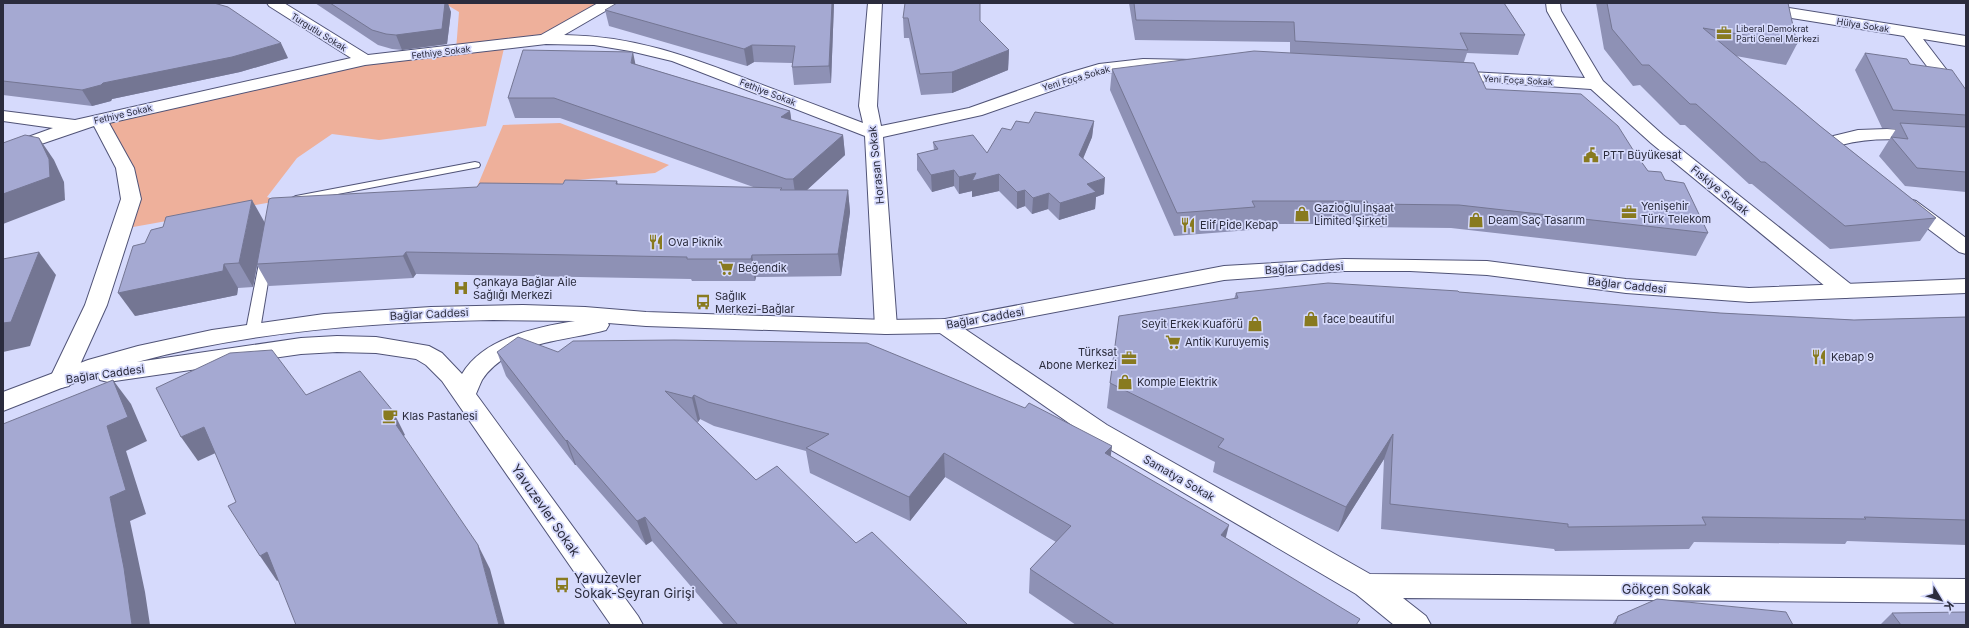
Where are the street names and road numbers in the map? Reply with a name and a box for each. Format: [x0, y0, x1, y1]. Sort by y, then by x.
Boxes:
street label: Turgutlu Sokak [289, 10, 349, 54]
street label: Hülya Sokak [1836, 15, 1890, 35]
street label: Fethiye Sokak [411, 43, 471, 61]
street label: Yeni Foça Sokak [1041, 63, 1111, 93]
street label: Yeni Foça Sokak [1483, 73, 1553, 87]
street label: Fethiye Sokak [738, 76, 798, 108]
street label: Fethiye Sokak [93, 102, 153, 126]
street label: Horasan Sokak [865, 125, 887, 205]
street label: Fıskiye Sokak [1688, 162, 1752, 218]
street label: Bağlar Caddesi [1264, 259, 1344, 277]
street label: Bağlar Caddesi [1587, 274, 1667, 296]
street label: Bağlar Caddesi [945, 304, 1025, 332]
street label: Bağlar Caddesi [389, 305, 469, 323]
street label: Bağlar Caddesi [65, 362, 145, 386]
street label: Samatya Sokak [1141, 452, 1217, 504]
street label: Yavuzevler Sokak [508, 461, 584, 559]
street label: Gökçen Sokak [1622, 581, 1710, 597]

